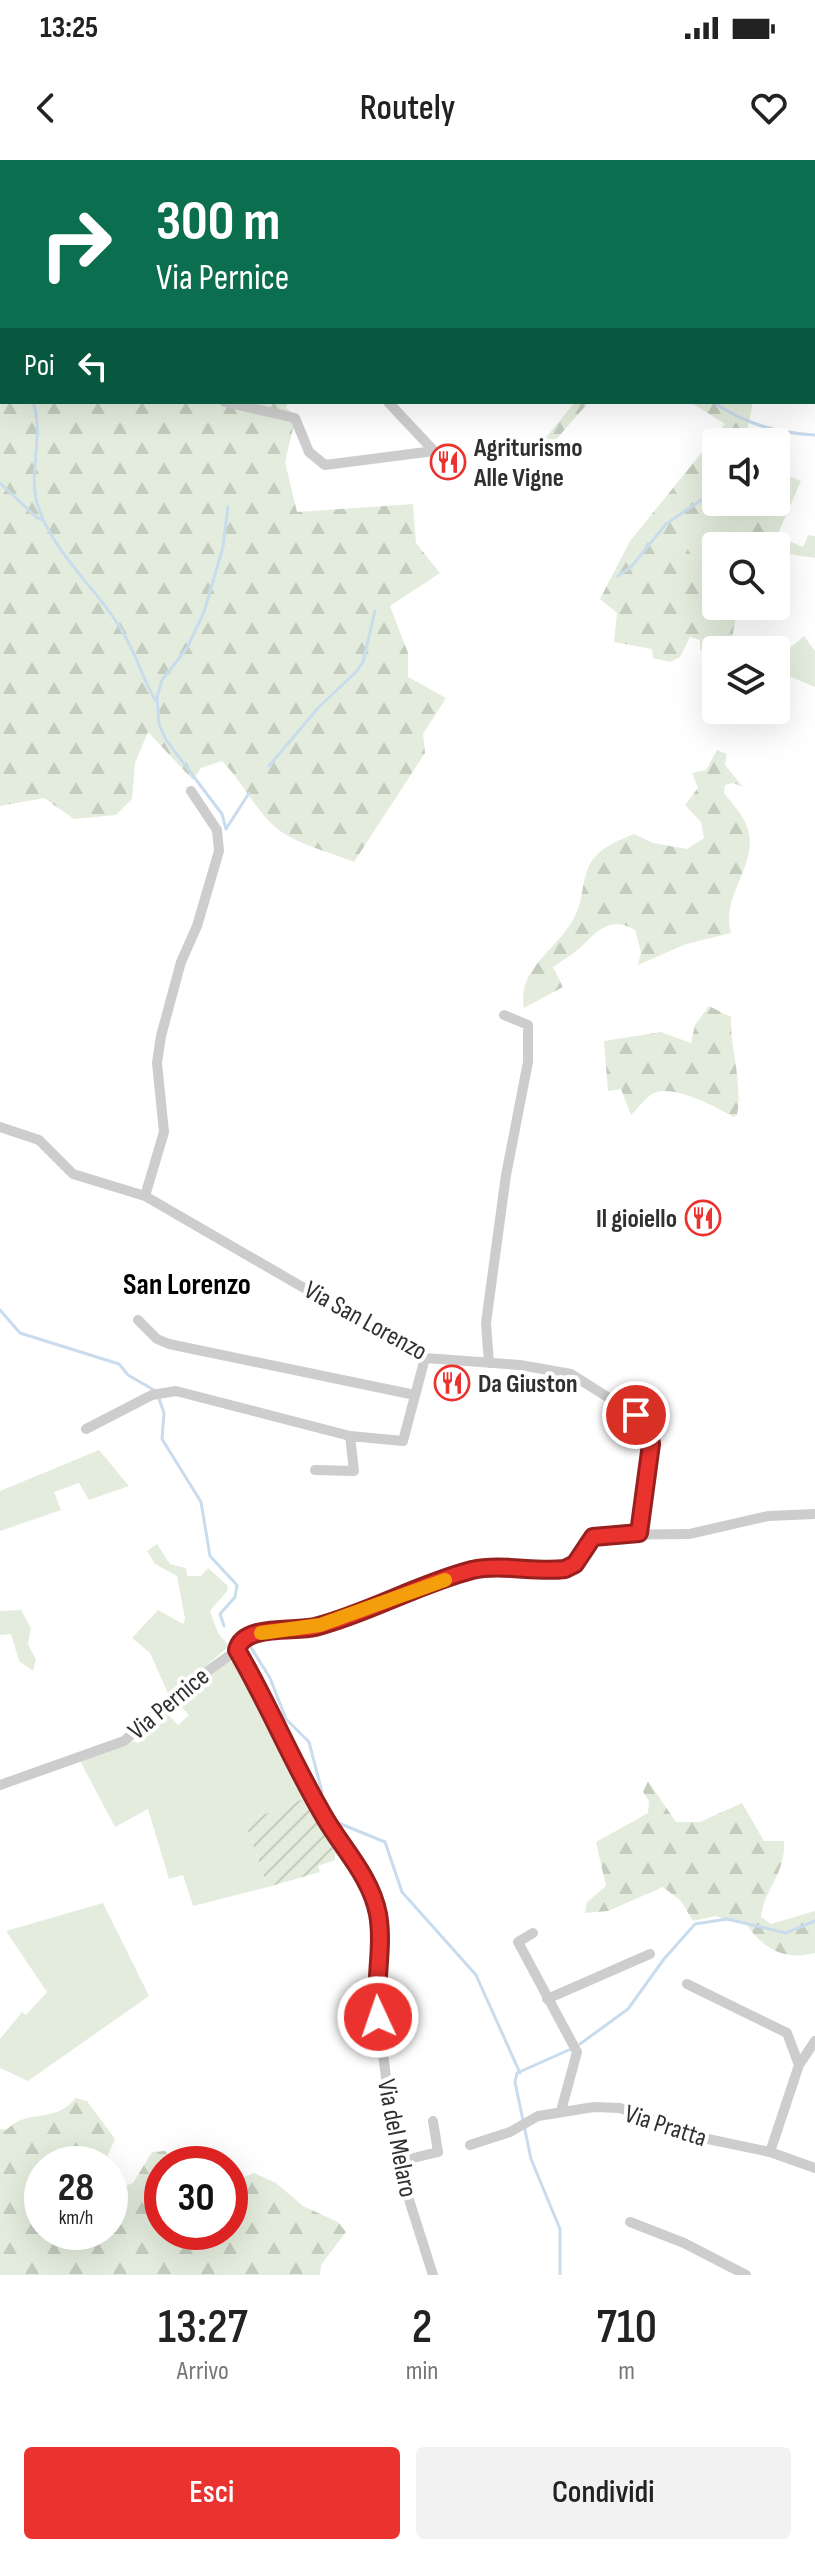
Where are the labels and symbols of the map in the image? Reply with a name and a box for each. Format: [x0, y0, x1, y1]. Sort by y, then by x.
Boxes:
place label: Agriturismo Alle Vigne [473, 433, 583, 494]
restaurant icon: Agriturismo Alle Vigne [429, 443, 467, 481]
restaurant icon: Il gioiello [684, 1199, 722, 1237]
place label: Il gioiello [596, 1204, 677, 1235]
district label: San Lorenzo [123, 1267, 251, 1303]
street label: Via San Lorenzo [298, 1275, 432, 1368]
restaurant icon: Da Giuston [433, 1364, 471, 1402]
place label: Da Giuston [478, 1369, 578, 1400]
pin [602, 1381, 670, 1449]
street label: Via Pernice [122, 1661, 216, 1747]
position arrow [336, 1975, 420, 2059]
street label: Via del Melaro [370, 2077, 423, 2200]
street label: Via Pratta [621, 2099, 710, 2154]
speed limit sign: 30 [144, 2146, 248, 2250]

